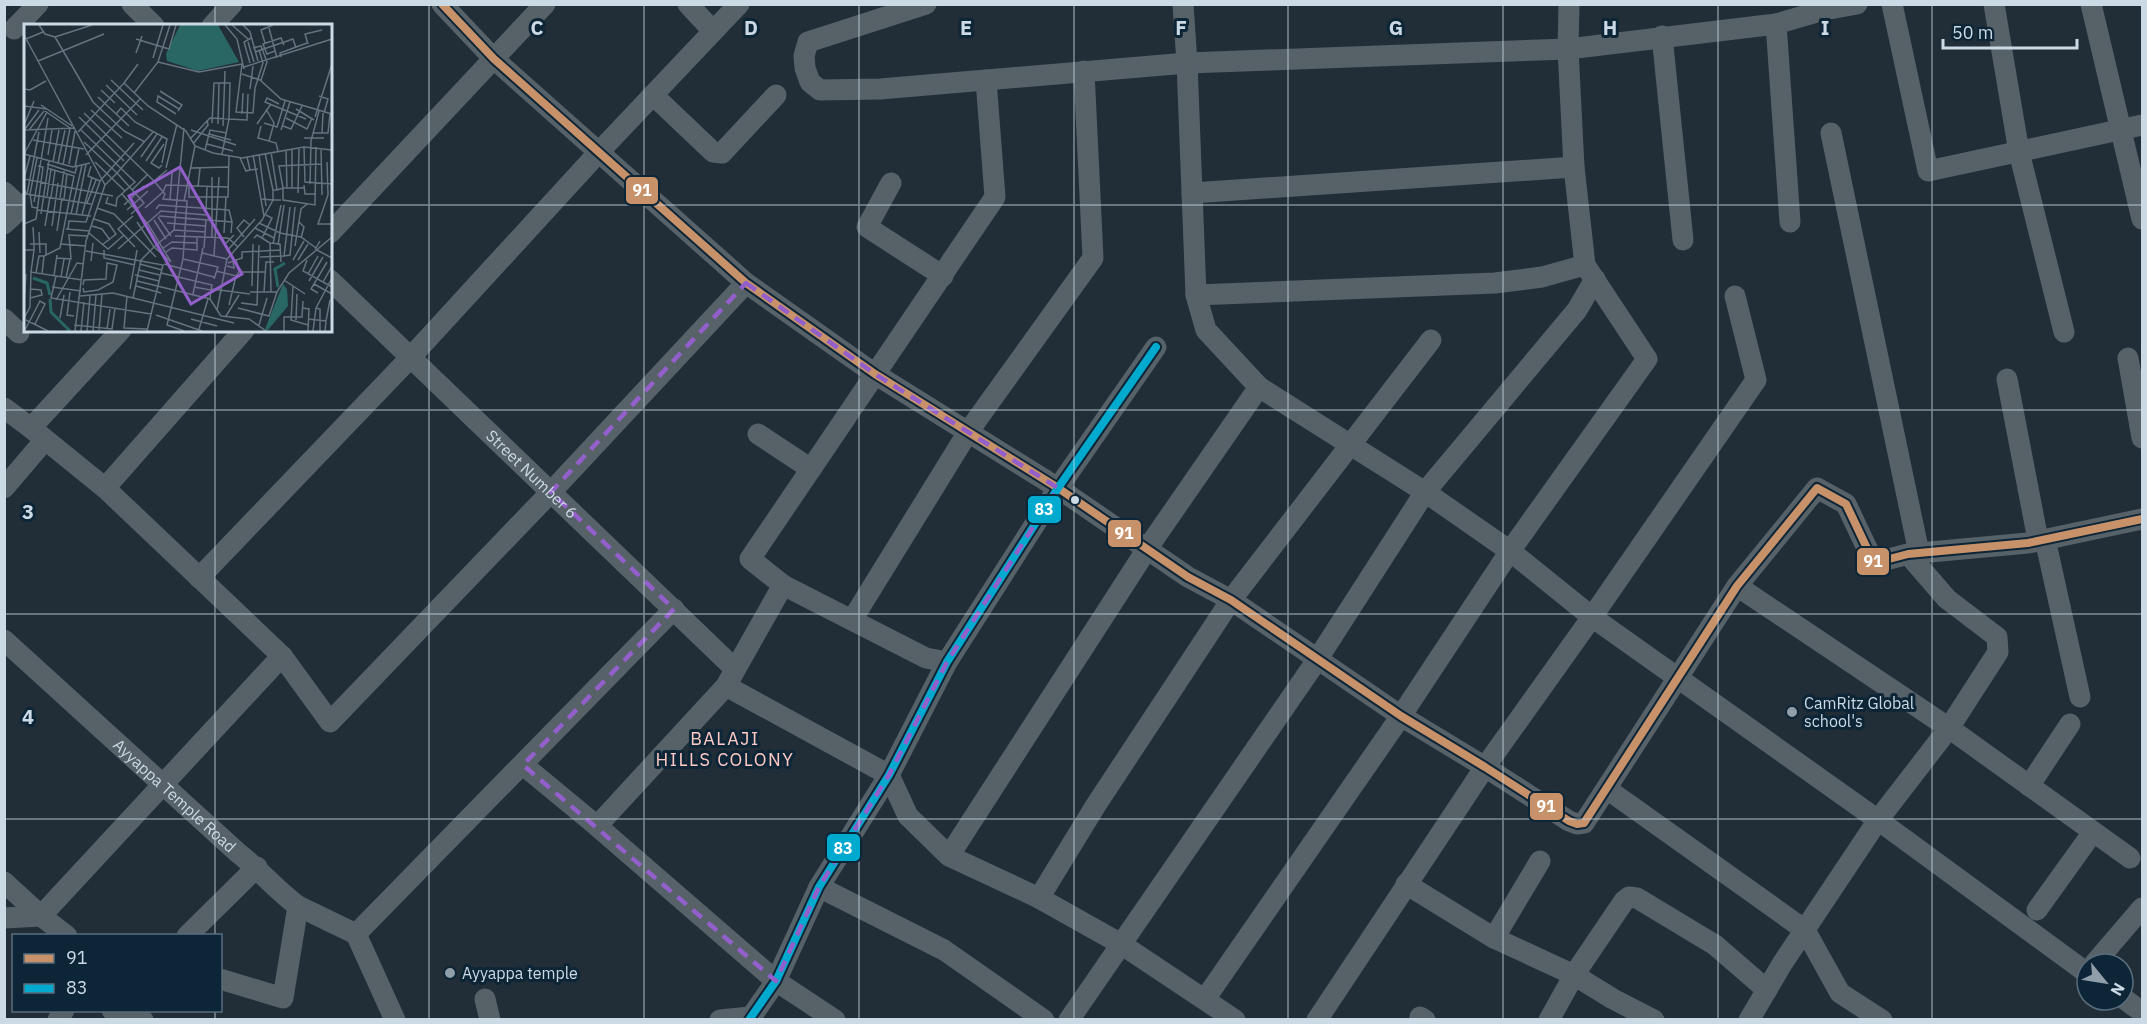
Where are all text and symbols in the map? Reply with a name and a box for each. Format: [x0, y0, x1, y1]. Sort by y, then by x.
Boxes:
scale bar [1943, 12, 2076, 50]
text: C [530, 14, 544, 41]
text: D [744, 14, 758, 41]
text: E [960, 14, 972, 41]
text: F [1175, 14, 1187, 41]
text: G [1389, 14, 1403, 41]
text: H [1603, 14, 1617, 41]
text: I [1821, 14, 1829, 41]
text: 50 m [1952, 21, 1994, 44]
inset map [24, 24, 332, 332]
line badge: 91 [625, 176, 659, 205]
text: 91 [632, 180, 652, 200]
street label: Street Number 6 [482, 425, 582, 523]
unlabelled marker [1069, 494, 1081, 506]
line badge: 83 [1027, 495, 1062, 524]
text: 3 [22, 498, 34, 525]
text: 83 [1034, 499, 1054, 519]
line badge: 91 [1107, 519, 1142, 548]
text: 91 [1114, 523, 1134, 543]
line badge: 91 [1856, 547, 1890, 576]
text: 91 [1863, 551, 1883, 571]
place label: CamRitz Global school's [1804, 693, 1914, 731]
text: 4 [22, 703, 34, 730]
marker: CamRitz Global school's [1785, 705, 1799, 719]
district label: BALAJI HILLS COLONY [656, 727, 794, 771]
street label: Ayyappa Temple Road [109, 735, 240, 856]
line badge: 91 [1529, 792, 1564, 821]
text: 91 [1536, 796, 1556, 816]
line badge: 83 [826, 833, 861, 862]
text: 83 [833, 838, 853, 858]
legend [12, 934, 222, 1012]
text: 91 [66, 946, 88, 969]
north arrow [2075, 952, 2135, 1012]
place label: Ayyappa temple [462, 963, 578, 983]
marker: Ayyappa temple [443, 966, 457, 980]
text: 83 [66, 976, 88, 999]
text: N [2106, 979, 2130, 1000]

